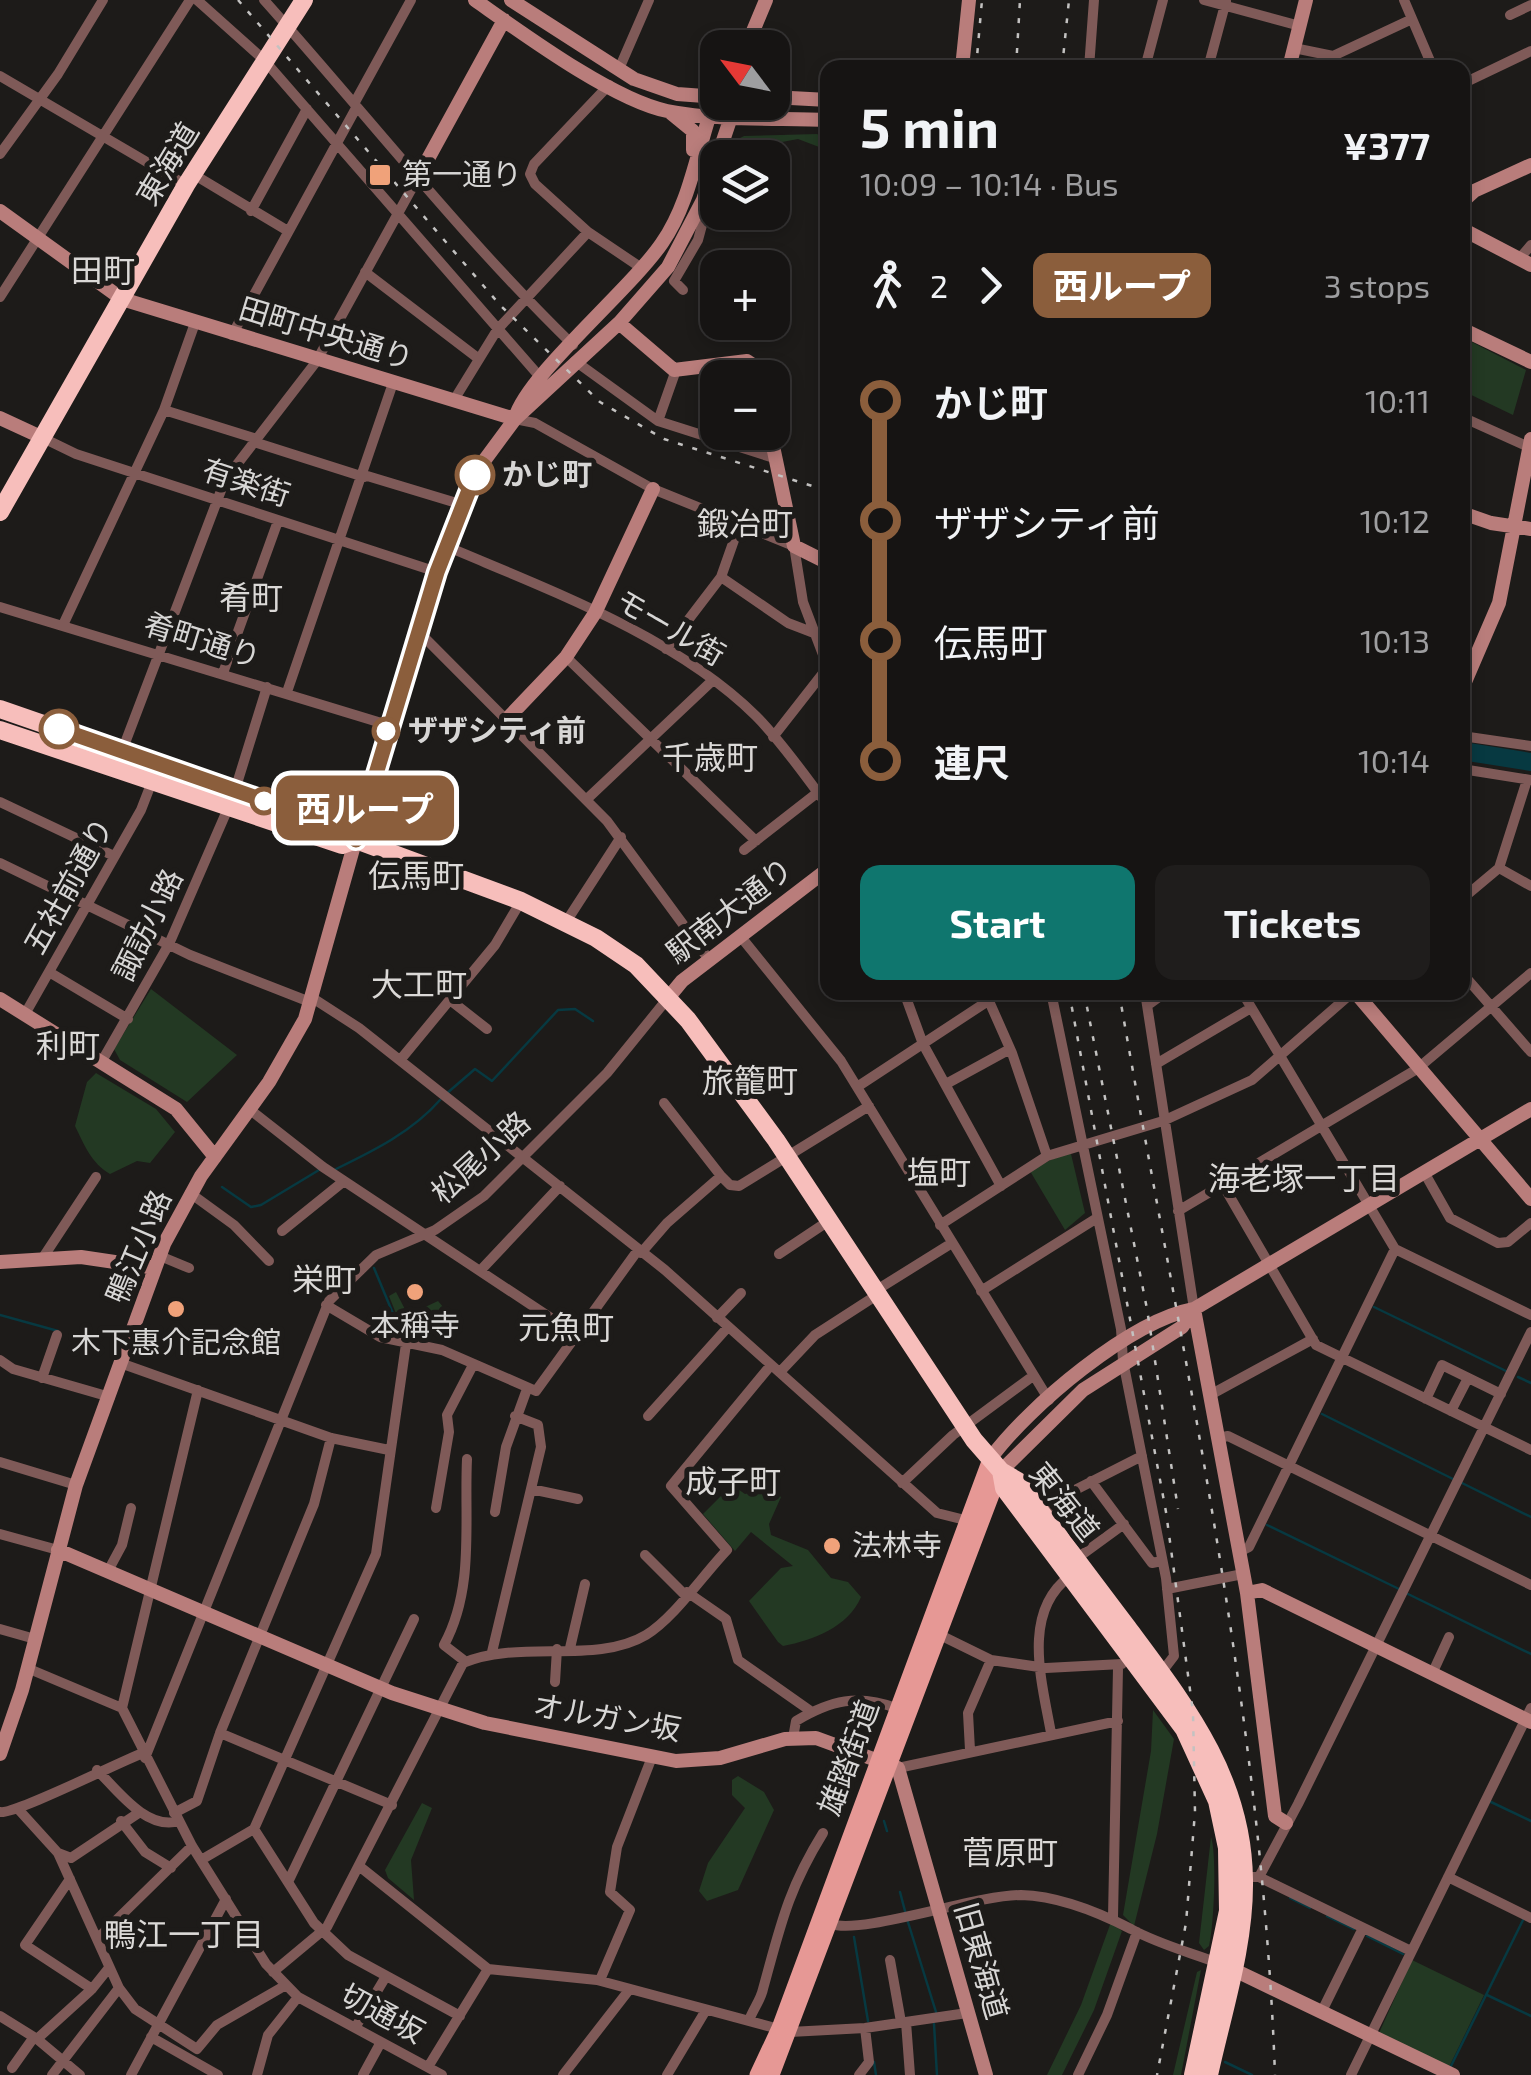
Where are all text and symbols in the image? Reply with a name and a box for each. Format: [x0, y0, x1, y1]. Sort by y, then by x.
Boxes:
north arrow [700, 30, 790, 120]
map controls [700, 30, 790, 450]
text: 5 min [860, 93, 999, 159]
street label: 東海道 [128, 115, 205, 211]
text: ¥377 [1343, 122, 1430, 168]
button: layers [700, 140, 790, 230]
place label: 第一通り [402, 155, 522, 191]
marker: 第一通り [367, 162, 393, 188]
text: 10:09 – 10:14 · Bus [860, 164, 1119, 202]
district label: 田町 [71, 250, 135, 288]
button: + [700, 250, 790, 340]
icon: walk [860, 258, 915, 313]
icon: forward [963, 258, 1018, 313]
text: 西ループ [1053, 264, 1191, 306]
text: 2 [930, 266, 948, 304]
text: 3 stops [1324, 266, 1430, 304]
street label: 田町中央通り [235, 289, 418, 376]
button: − [700, 360, 790, 450]
text: かじ町 [934, 379, 1048, 425]
text: 10:11 [1365, 381, 1430, 419]
street label: 有楽街 [198, 450, 295, 512]
place label: かじ町 [502, 455, 592, 491]
marker: かじ町 [456, 456, 494, 494]
text: ザザシティ前 [934, 499, 1160, 545]
text: 10:12 [1360, 501, 1430, 539]
district label: 鍛冶町 [697, 503, 793, 541]
district label: 肴町 [219, 577, 283, 615]
street label: モール街 [610, 581, 732, 672]
street label: 肴町通り [140, 604, 265, 674]
text: 伝馬町 [934, 619, 1048, 665]
text: 10:13 [1360, 621, 1430, 659]
unlabelled marker [40, 710, 78, 748]
place label: ザザシティ前 [408, 711, 586, 747]
marker: ザザシティ前 [373, 718, 399, 744]
district label: 千歳町 [662, 737, 758, 775]
text: 連尺 [934, 739, 1010, 785]
text: 10:14 [1358, 741, 1430, 779]
line badge: 西ループ [295, 776, 435, 840]
text: 西ループ [296, 787, 434, 829]
unlabelled marker [251, 788, 277, 814]
street label: 五社前通り [15, 811, 119, 959]
street label: 駅南大通り [659, 849, 799, 970]
district label: 伝馬町 [368, 855, 464, 893]
street label: 諏訪小路 [104, 862, 189, 986]
button: Start [860, 865, 1135, 980]
button: Tickets [1155, 865, 1430, 980]
district label: 大工町 [371, 964, 467, 1002]
district label: 利町 [36, 1025, 100, 1063]
district label: 旅籠町 [702, 1060, 798, 1098]
street label: 松尾小路 [423, 1103, 536, 1210]
district label: 塩町 [907, 1152, 971, 1190]
district label: 海老塚一丁目 [1208, 1158, 1400, 1196]
street label: 鴨江小路 [97, 1184, 177, 1308]
district label: 栄町 [292, 1259, 356, 1297]
marker: 本稱寺 [404, 1281, 426, 1303]
marker: 木下惠介記念館 [165, 1298, 187, 1320]
place label: 本稱寺 [370, 1306, 460, 1342]
district label: 元魚町 [518, 1307, 614, 1345]
place label: 木下惠介記念館 [71, 1323, 281, 1359]
street label: 東海道 [1023, 1454, 1108, 1547]
district label: 成子町 [685, 1461, 781, 1499]
place label: 法林寺 [852, 1526, 942, 1562]
marker: 法林寺 [821, 1535, 843, 1557]
street label: オルガン坂 [531, 1685, 684, 1747]
street label: 雄踏街道 [810, 1695, 885, 1820]
district label: 菅原町 [962, 1832, 1058, 1870]
street label: 旧東海道 [949, 1898, 1017, 2023]
district label: 鴨江一丁目 [104, 1914, 264, 1952]
street label: 切通坂 [335, 1975, 431, 2049]

